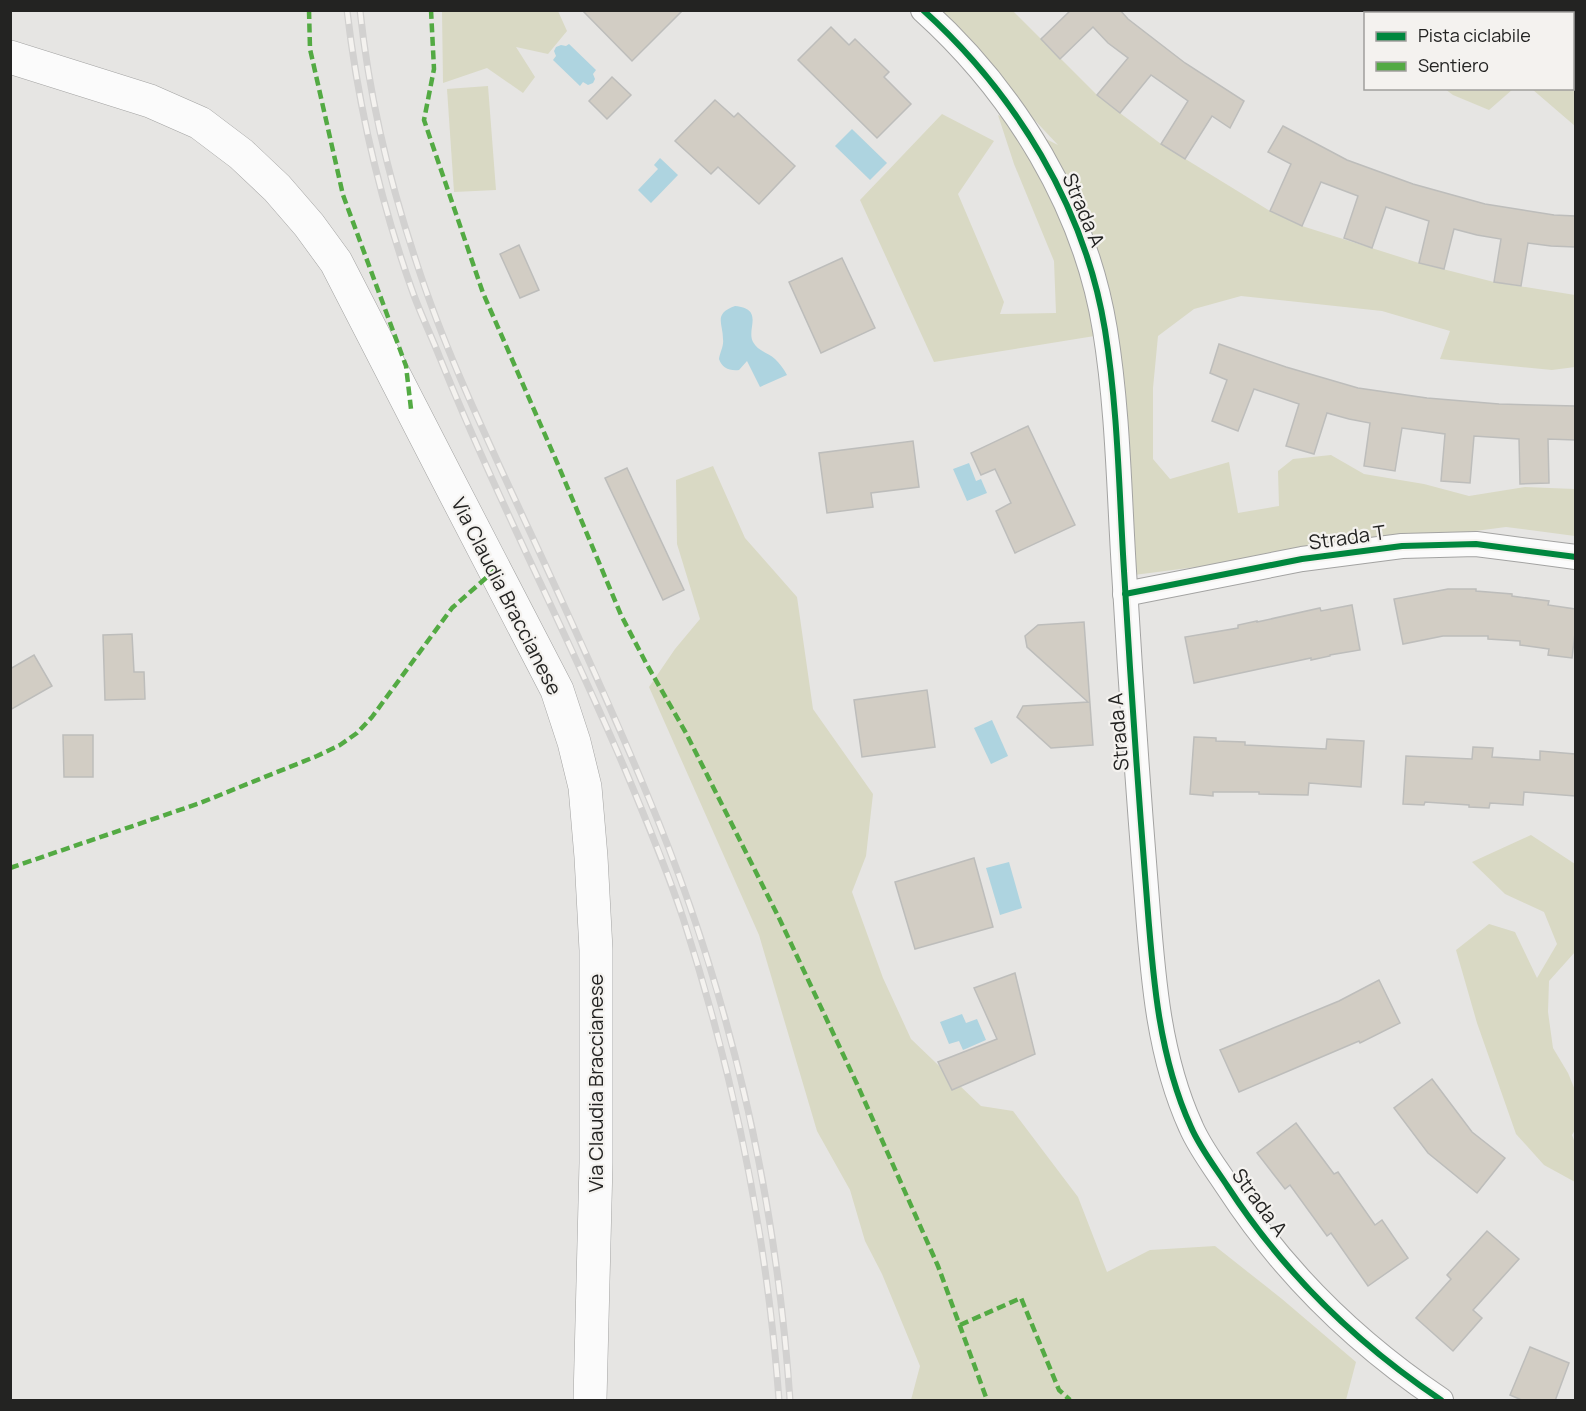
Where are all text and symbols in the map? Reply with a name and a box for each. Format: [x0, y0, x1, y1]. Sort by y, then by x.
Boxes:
legend [1364, 12, 1574, 90]
text: Pista ciclabile [1418, 23, 1531, 47]
text: Sentiero [1418, 53, 1489, 77]
street label: Strada A [1056, 169, 1112, 251]
street label: Via Claudia Braccianese [445, 493, 569, 699]
street label: Strada T [1307, 518, 1387, 556]
street label: Strada A [1101, 692, 1135, 772]
street label: Via Claudia Braccianese [582, 974, 609, 1192]
street label: Strada A [1226, 1163, 1294, 1242]

